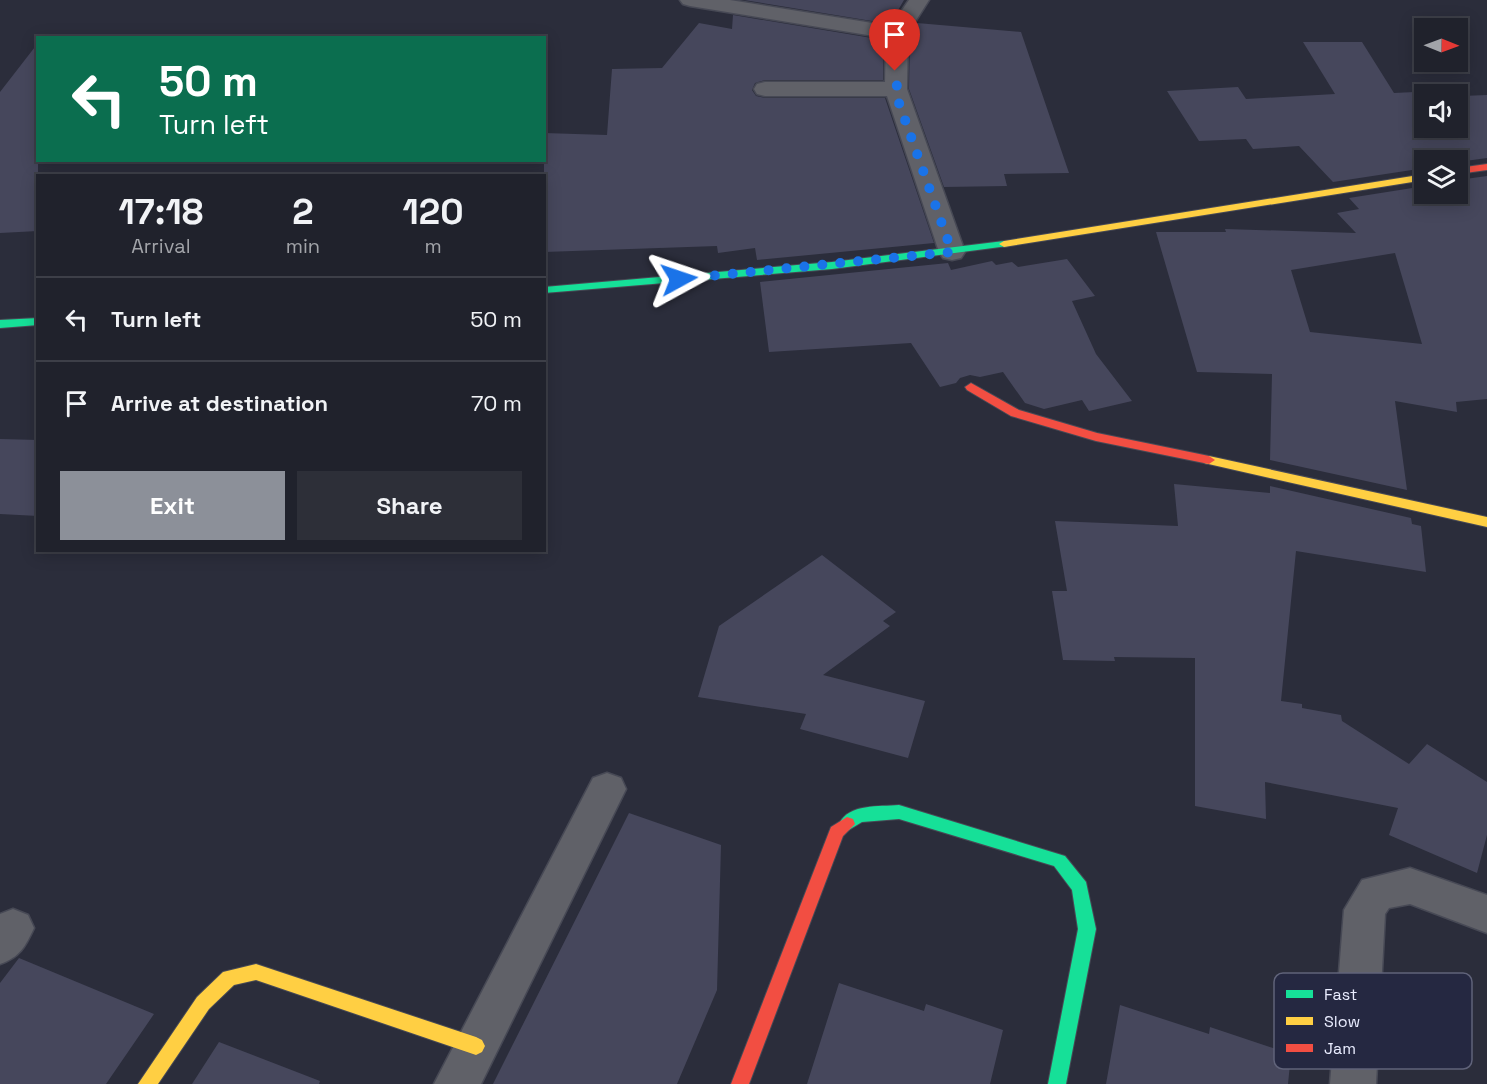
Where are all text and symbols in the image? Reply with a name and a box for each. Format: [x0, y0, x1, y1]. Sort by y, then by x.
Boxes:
pin [869, 9, 920, 71]
icon: arrive [878, 18, 911, 51]
north arrow [1414, 18, 1468, 72]
map controls [1414, 18, 1468, 204]
text: 50 m [159, 55, 258, 108]
icon: left [60, 60, 138, 138]
button: sound [1414, 84, 1468, 138]
text: Turn left [159, 107, 269, 142]
button: layers [1414, 150, 1468, 204]
text: 17:18 [118, 189, 203, 235]
text: 2 [292, 189, 314, 235]
text: 120 [403, 189, 464, 235]
text: Arrival [131, 233, 191, 259]
text: min [286, 233, 320, 259]
text: m [424, 233, 442, 259]
position arrow [647, 247, 711, 311]
icon: left [60, 303, 93, 336]
text: Turn left [111, 305, 201, 333]
text: 50 m [470, 305, 522, 333]
icon: arrive [60, 387, 93, 420]
text: Arrive at destination [111, 389, 328, 417]
text: 70 m [471, 389, 522, 417]
button: Exit [60, 471, 285, 540]
button: Share [297, 471, 522, 540]
legend [1274, 973, 1472, 1069]
text: Fast [1324, 984, 1357, 1005]
text: Slow [1324, 1011, 1360, 1032]
text: Jam [1324, 1038, 1356, 1059]

